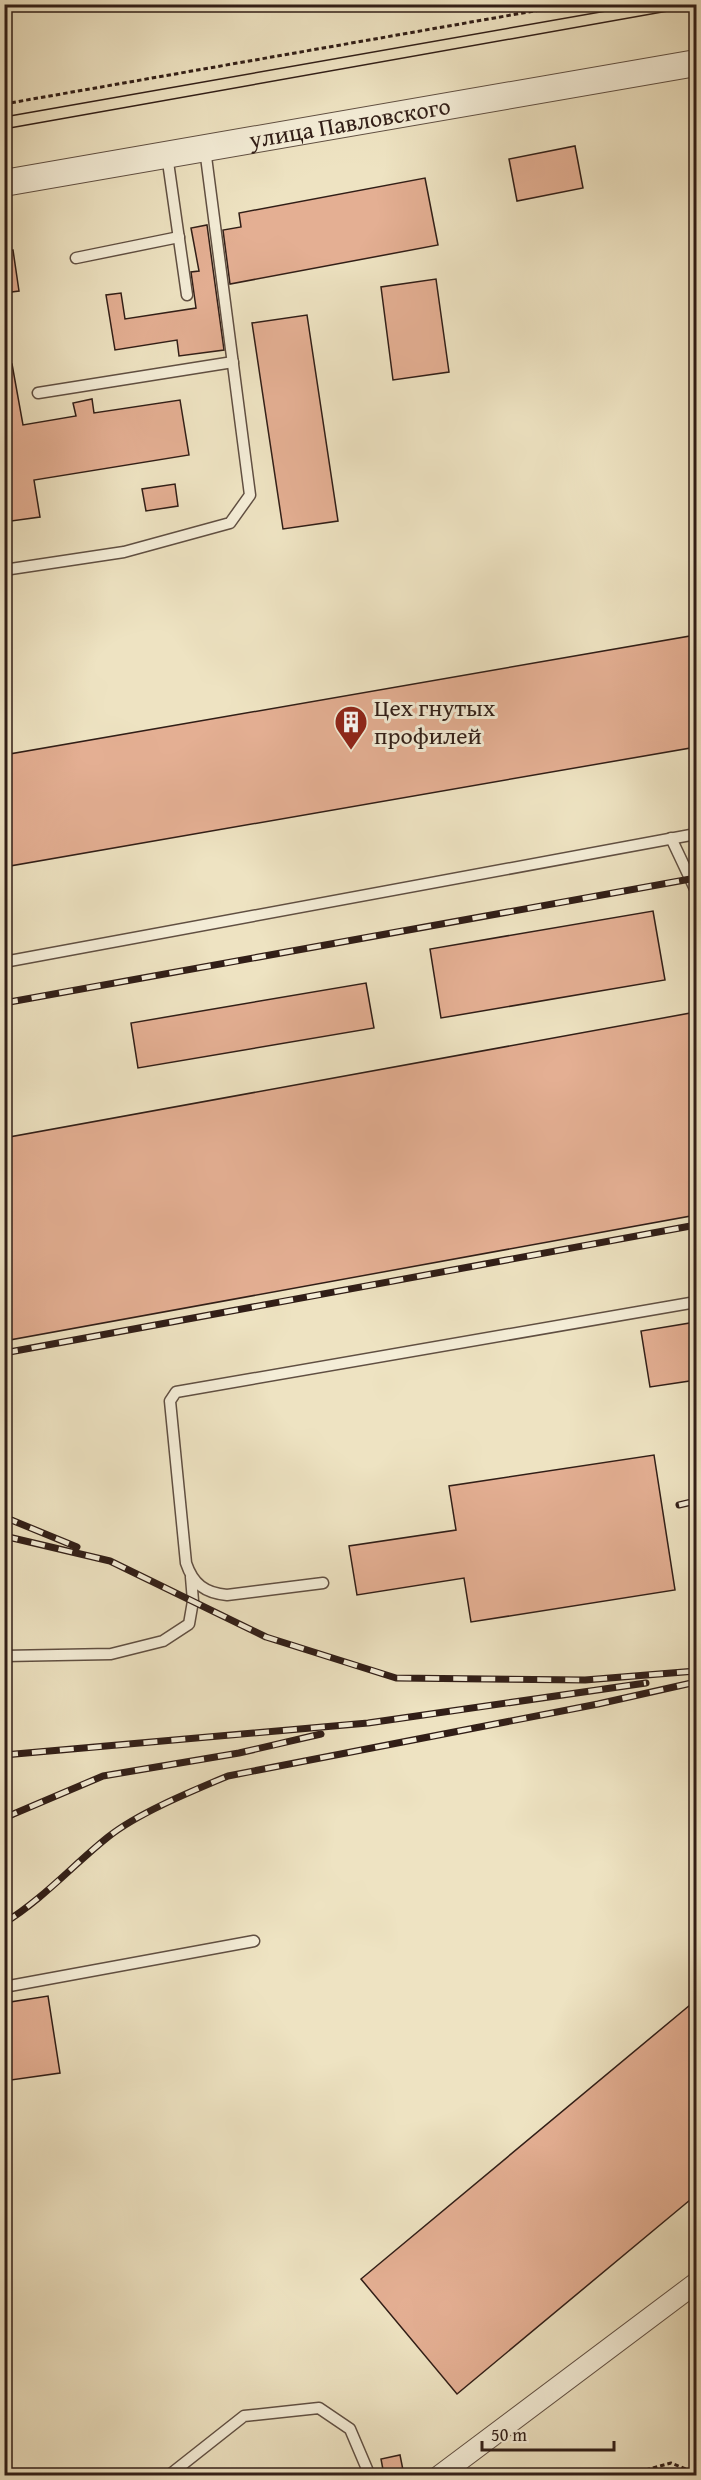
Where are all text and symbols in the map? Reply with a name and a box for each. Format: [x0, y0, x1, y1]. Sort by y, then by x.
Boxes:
street label: улица Павловского [245, 88, 453, 157]
place label: Цех гнутых профилей [374, 690, 496, 753]
building icon: Цех гнутых профилей [333, 704, 369, 751]
scale bar [482, 2414, 614, 2452]
text: 50 m [491, 2421, 527, 2448]

